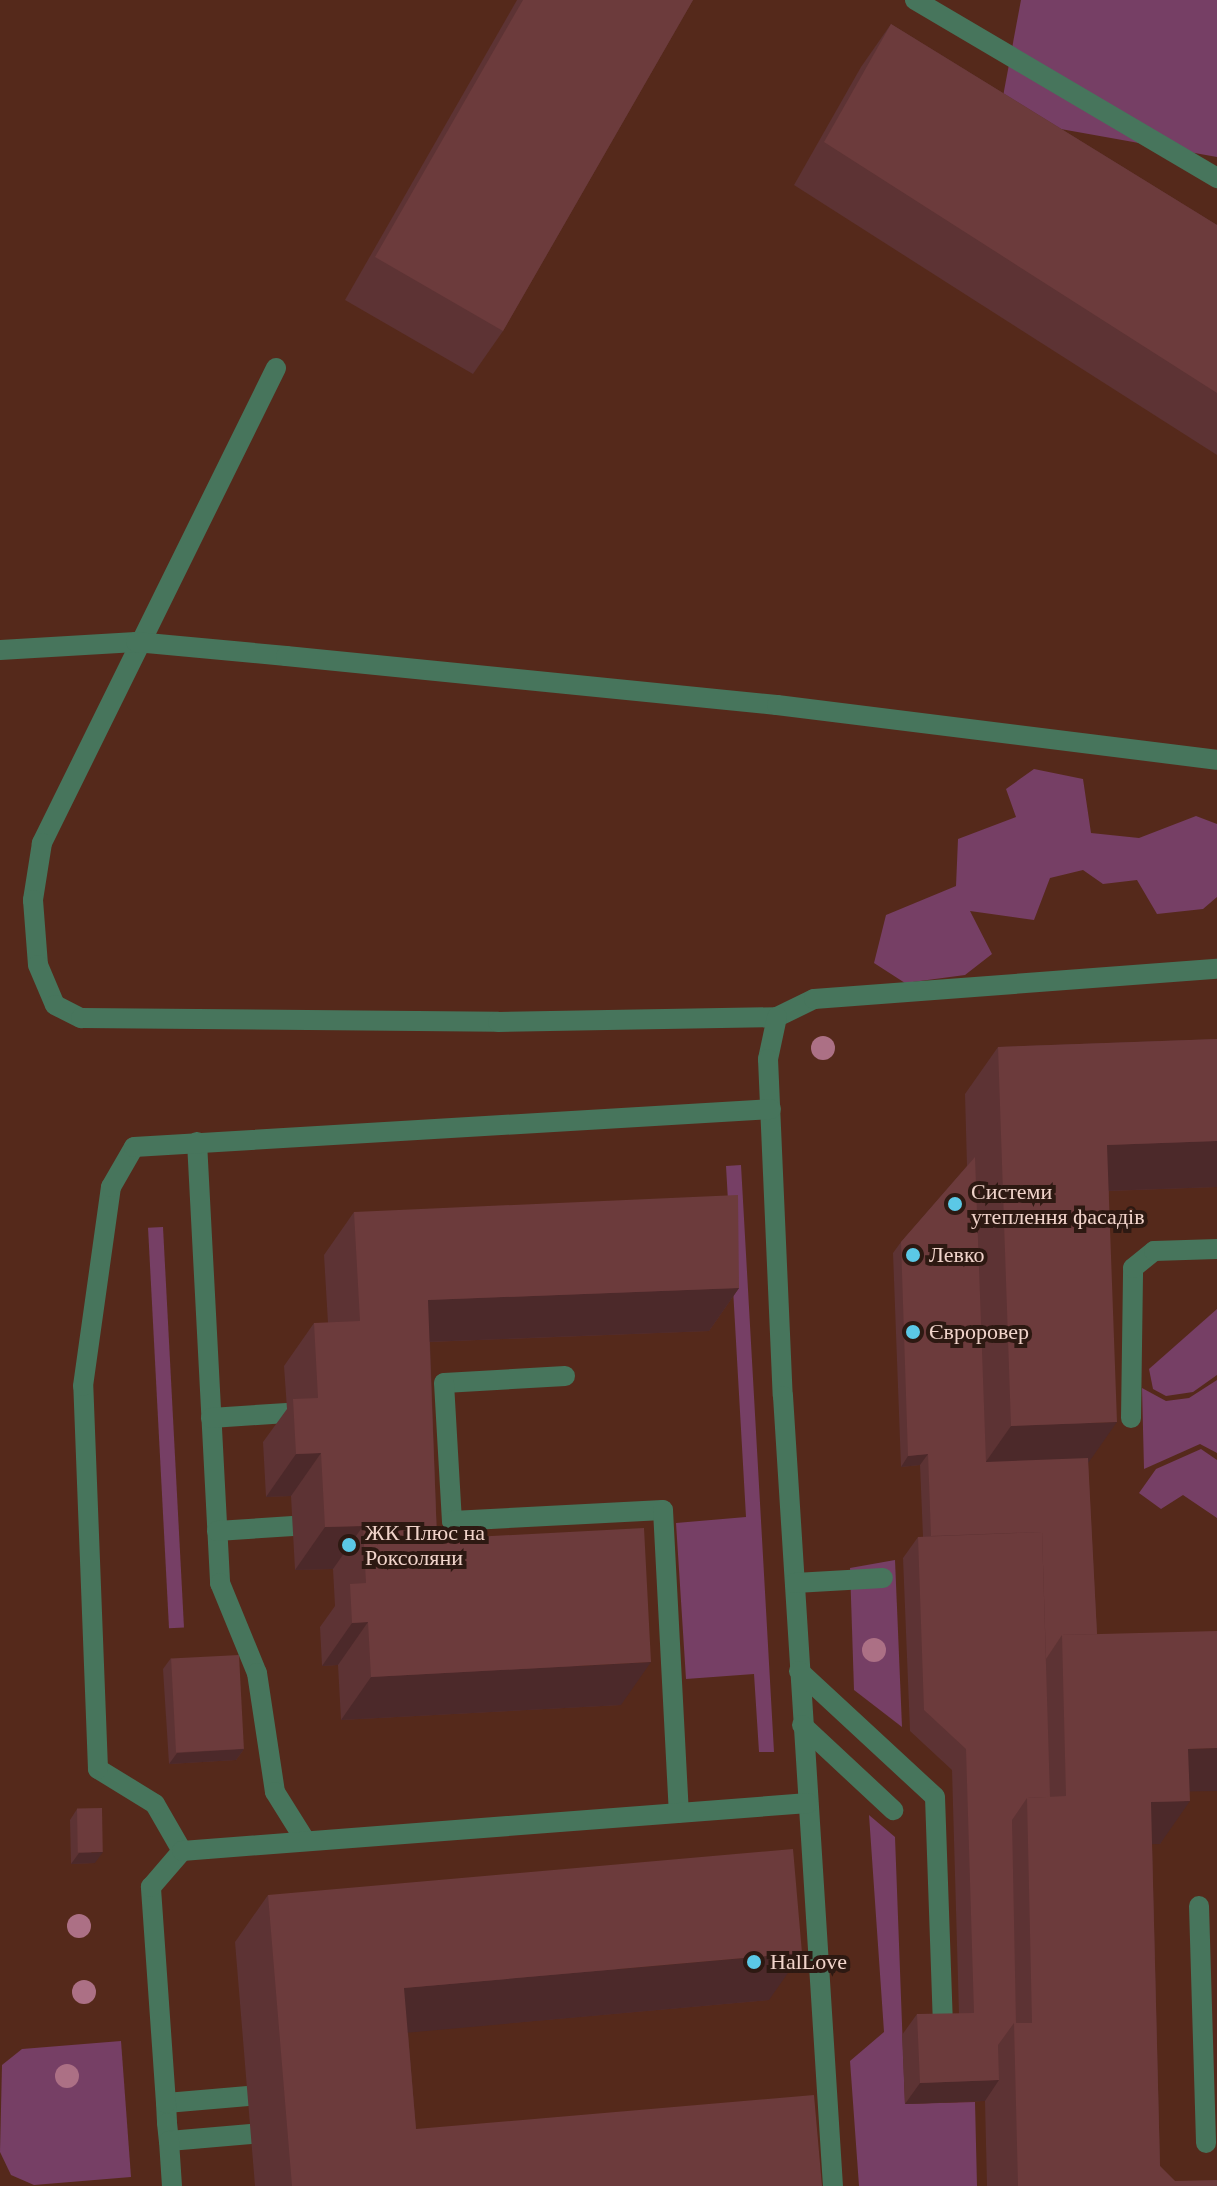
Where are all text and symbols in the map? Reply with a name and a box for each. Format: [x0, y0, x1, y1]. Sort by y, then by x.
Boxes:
place label: Системи утеплення фасадів [971, 1178, 1145, 1230]
marker: Системи утеплення фасадів [946, 1195, 964, 1213]
place label: Левко [929, 1242, 984, 1268]
marker: Левко [904, 1246, 922, 1264]
place label: Євроровер [929, 1319, 1029, 1345]
marker: Євроровер [904, 1323, 922, 1341]
place label: ЖК Плюс на Роксоляни [365, 1519, 485, 1570]
marker: ЖК Плюс на Роксоляни [340, 1536, 358, 1554]
place label: HalLove [770, 1949, 847, 1975]
marker: HalLove [745, 1953, 763, 1971]

